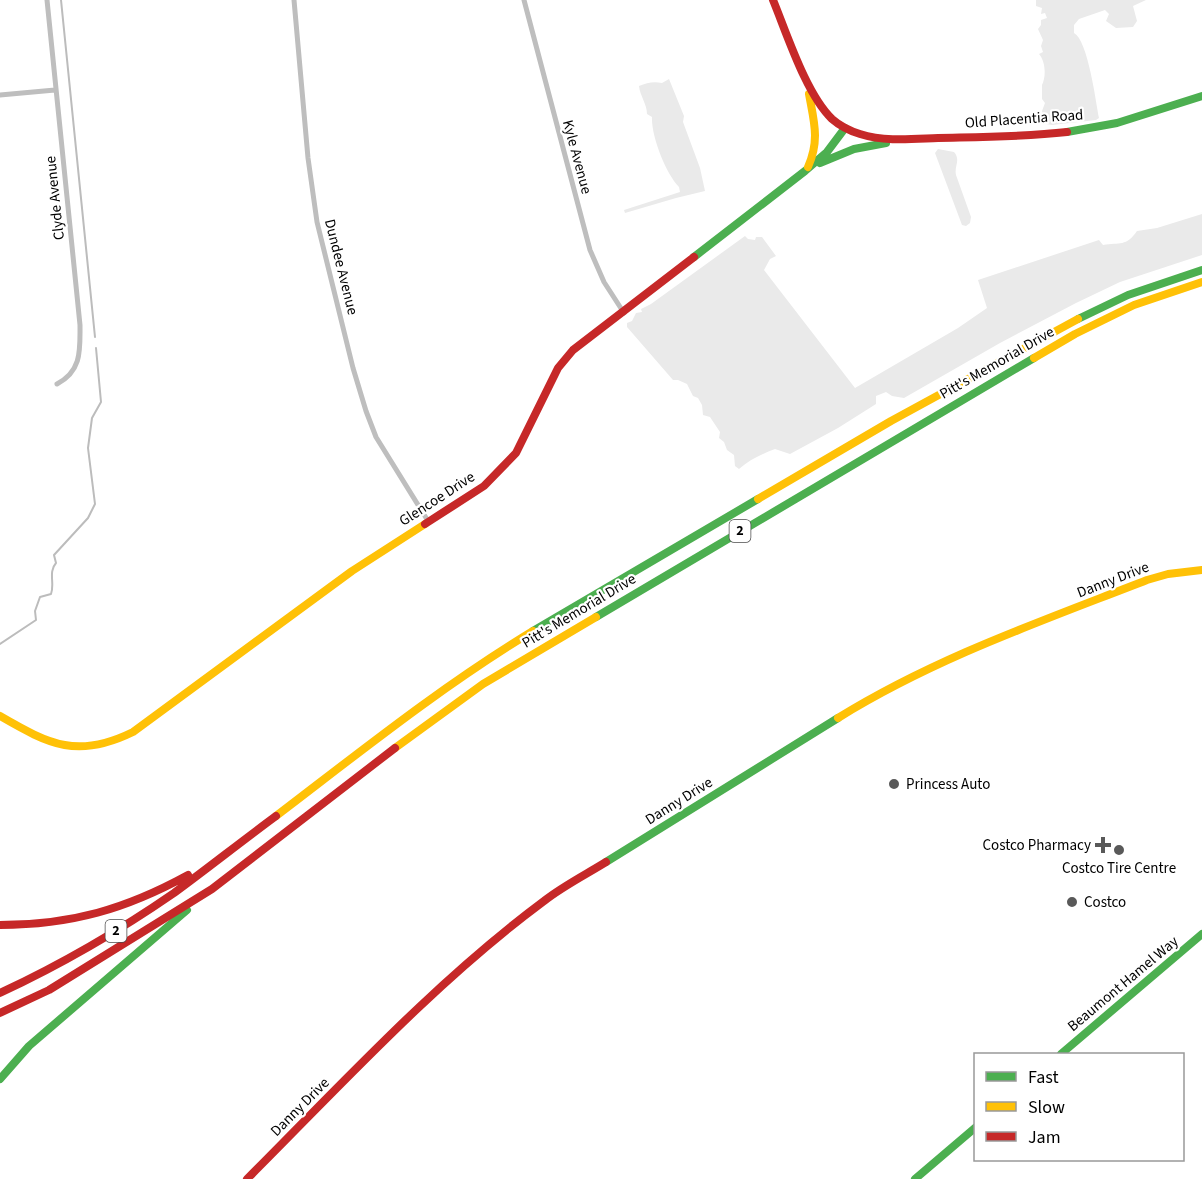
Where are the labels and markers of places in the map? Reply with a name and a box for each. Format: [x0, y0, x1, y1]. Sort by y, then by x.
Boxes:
place label: Princess Auto [906, 774, 990, 795]
marker: Princess Auto [887, 777, 901, 791]
place label: Costco Pharmacy [982, 835, 1091, 856]
marker: Costco Pharmacy [1096, 838, 1110, 852]
marker: Costco Tire Centre [1112, 843, 1126, 857]
place label: Costco Tire Centre [1062, 858, 1176, 879]
place label: Costco [1084, 892, 1126, 913]
marker: Costco [1065, 895, 1079, 909]

